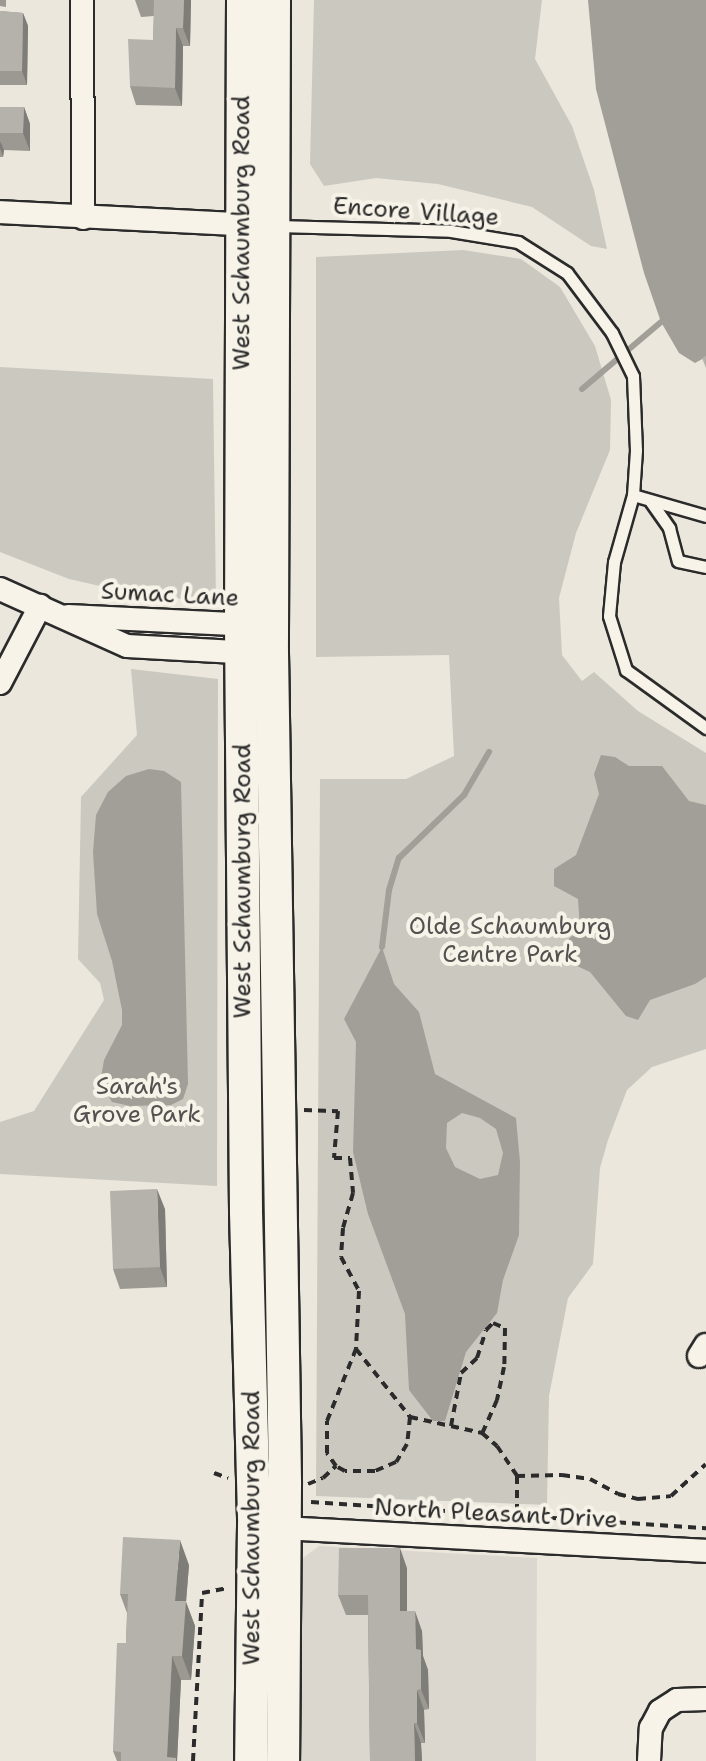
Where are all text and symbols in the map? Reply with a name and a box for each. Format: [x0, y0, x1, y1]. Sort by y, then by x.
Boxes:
street label: West Schaumburg Road [228, 95, 256, 371]
street label: Encore Village [332, 192, 500, 232]
street label: Sumac Lane [100, 577, 240, 613]
street label: West Schaumburg Road [229, 743, 257, 1019]
park label: Olde Schaumburg Centre Park [409, 913, 611, 969]
park label: Sarah's Grove Park [73, 1073, 201, 1129]
street label: West Schaumburg Road [238, 1390, 266, 1666]
street label: North Pleasant Drive [373, 1493, 619, 1535]

